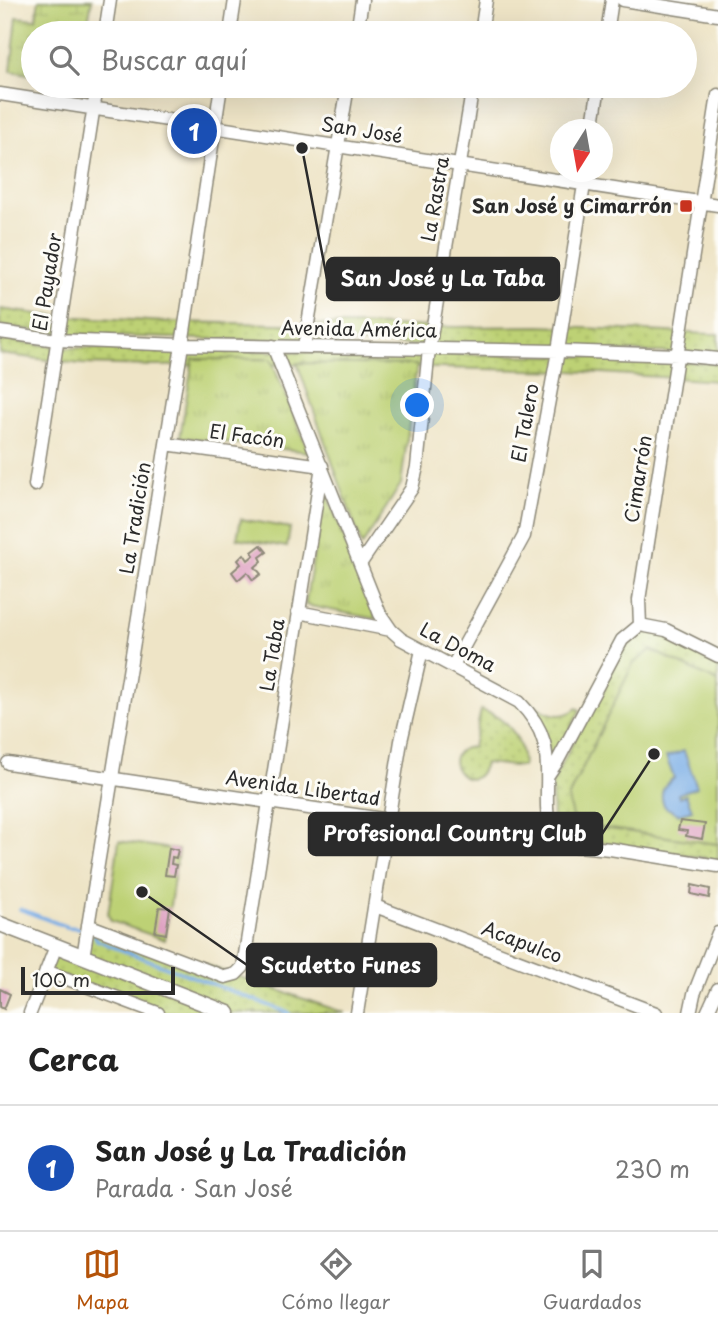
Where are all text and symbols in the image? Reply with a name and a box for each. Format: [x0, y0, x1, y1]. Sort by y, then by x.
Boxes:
search box [21, 21, 697, 98]
text: Buscar aquí [101, 40, 247, 79]
icon: search [45, 41, 83, 79]
pin: 1 [171, 105, 217, 157]
street label: San José [320, 109, 405, 149]
north arrow [550, 119, 613, 182]
street label: La Rastra [413, 154, 455, 244]
place label: San José y Cimarrón [472, 191, 672, 219]
marker: San José y Cimarrón [678, 198, 694, 214]
street label: El Payador [24, 231, 68, 333]
callout: San José y La Taba [327, 258, 559, 300]
text: San José y La Taba [341, 261, 546, 293]
street label: Avenida América [281, 313, 437, 343]
street label: El Talero [503, 381, 545, 465]
your location [400, 388, 434, 422]
street label: El Facón [208, 416, 286, 454]
street label: Cimarrón [616, 433, 658, 525]
street label: La Tradición [111, 460, 157, 576]
street label: La Doma [415, 614, 502, 678]
street label: La Taba [251, 616, 291, 693]
street label: Avenida Libertad [224, 762, 382, 812]
callout: Profesional Country Club [309, 813, 602, 855]
text: Profesional Country Club [323, 816, 587, 848]
street label: Acapulco [478, 913, 567, 969]
callout: Scudetto Funes [247, 944, 436, 986]
text: Scudetto Funes [261, 948, 421, 980]
scale bar [21, 964, 175, 996]
text: 100 m [32, 965, 90, 993]
text: Cerca [28, 1036, 119, 1081]
text: San José y La Tradición [95, 1131, 407, 1170]
text: 1 [46, 1151, 57, 1186]
text: 230 m [615, 1151, 690, 1186]
text: Parada · San José [95, 1170, 293, 1205]
tab: Mapa [76, 1245, 129, 1315]
tab: Cómo llegar [281, 1245, 390, 1315]
tab: Guardados [543, 1245, 642, 1315]

